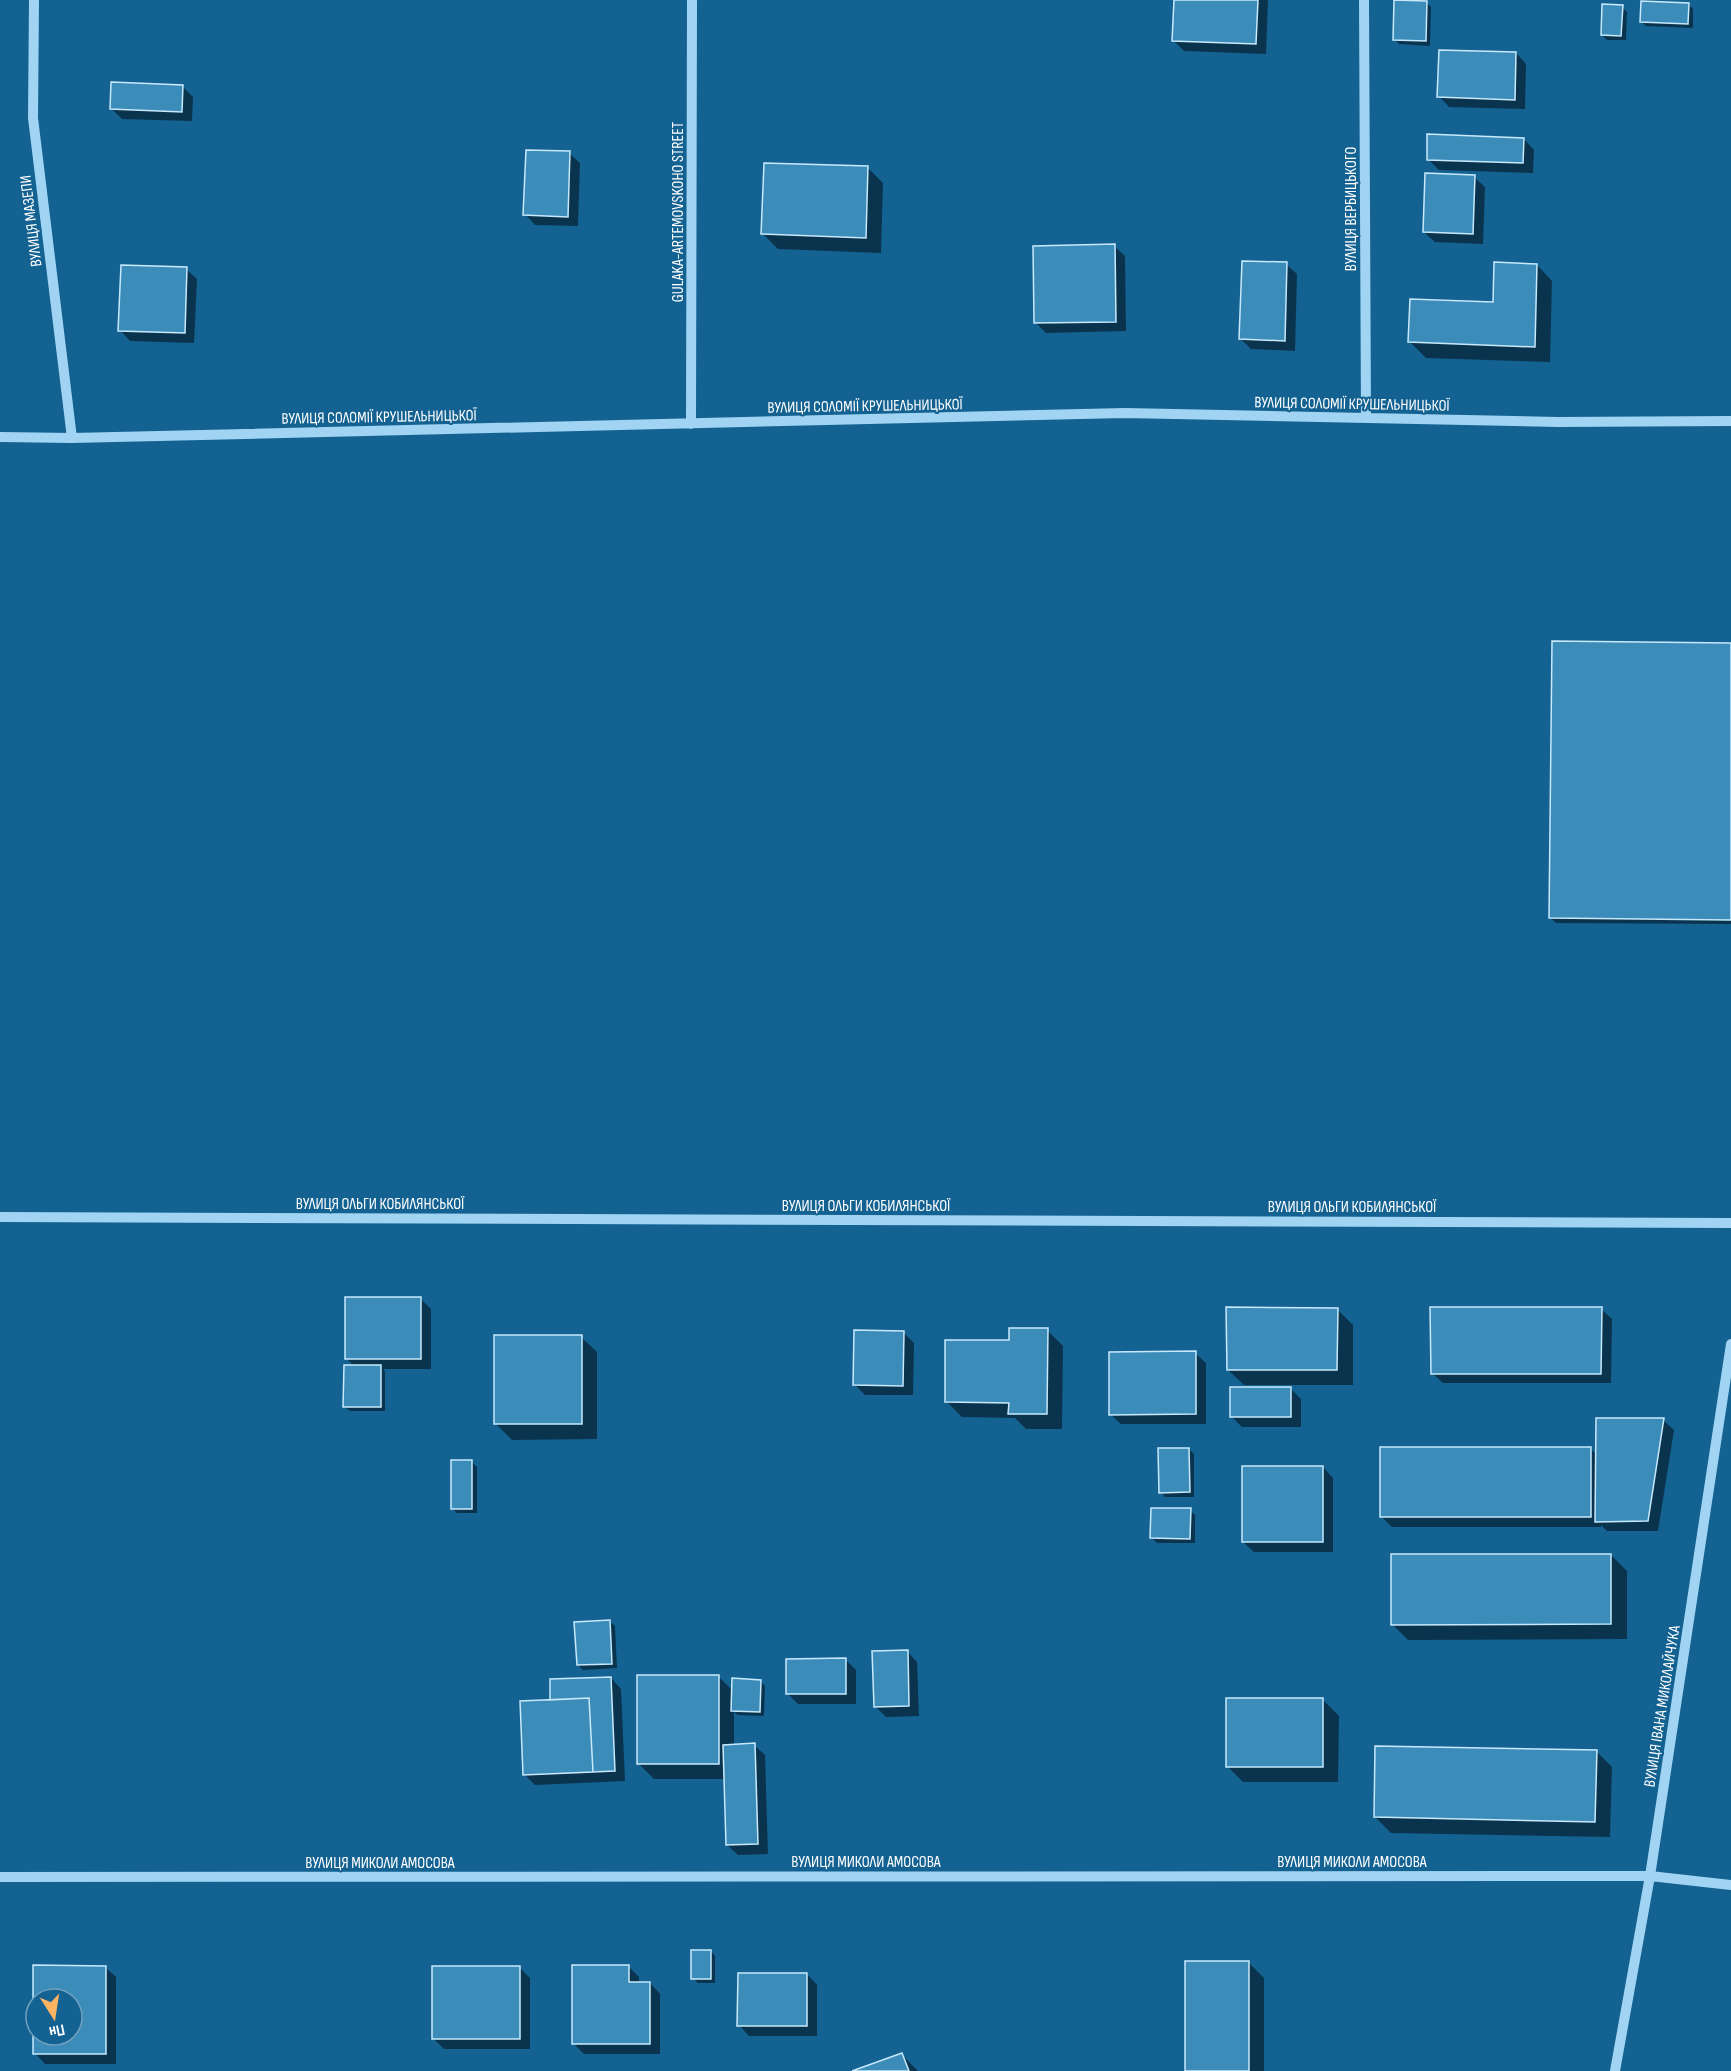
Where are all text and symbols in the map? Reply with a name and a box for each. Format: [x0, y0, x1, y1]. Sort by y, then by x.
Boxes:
street label: GULAKA-ARTEMOVSKOHO STREET [669, 121, 688, 302]
street label: ВУЛИЦЯ ВЕРБИЦЬКОГО [1342, 147, 1361, 271]
street label: ВУЛИЦЯ МАЗЕПИ [16, 174, 47, 268]
street label: ВУЛИЦЯ СОЛОМІЇ КРУШЕЛЬНИЦЬКОЇ [1254, 393, 1451, 416]
street label: ВУЛИЦЯ СОЛОМІЇ КРУШЕЛЬНИЦЬКОЇ [767, 395, 964, 418]
street label: ВУЛИЦЯ СОЛОМІЇ КРУШЕЛЬНИЦЬКОЇ [281, 406, 478, 429]
street label: ВУЛИЦЯ ОЛЬГИ КОБИЛЯНСЬКОЇ [296, 1195, 465, 1214]
street label: ВУЛИЦЯ ОЛЬГИ КОБИЛЯНСЬКОЇ [782, 1197, 951, 1216]
street label: ВУЛИЦЯ ОЛЬГИ КОБИЛЯНСЬКОЇ [1268, 1198, 1437, 1217]
street label: ВУЛИЦЯ ІВАНА МИКОЛАЙЧУКА [1640, 1624, 1685, 1788]
street label: ВУЛИЦЯ МИКОЛИ АМОСОВА [791, 1853, 941, 1872]
street label: ВУЛИЦЯ МИКОЛИ АМОСОВА [1277, 1853, 1427, 1872]
street label: ВУЛИЦЯ МИКОЛИ АМОСОВА [305, 1854, 455, 1873]
north arrow [24, 1987, 84, 2047]
text: Пн [47, 2019, 66, 2041]

